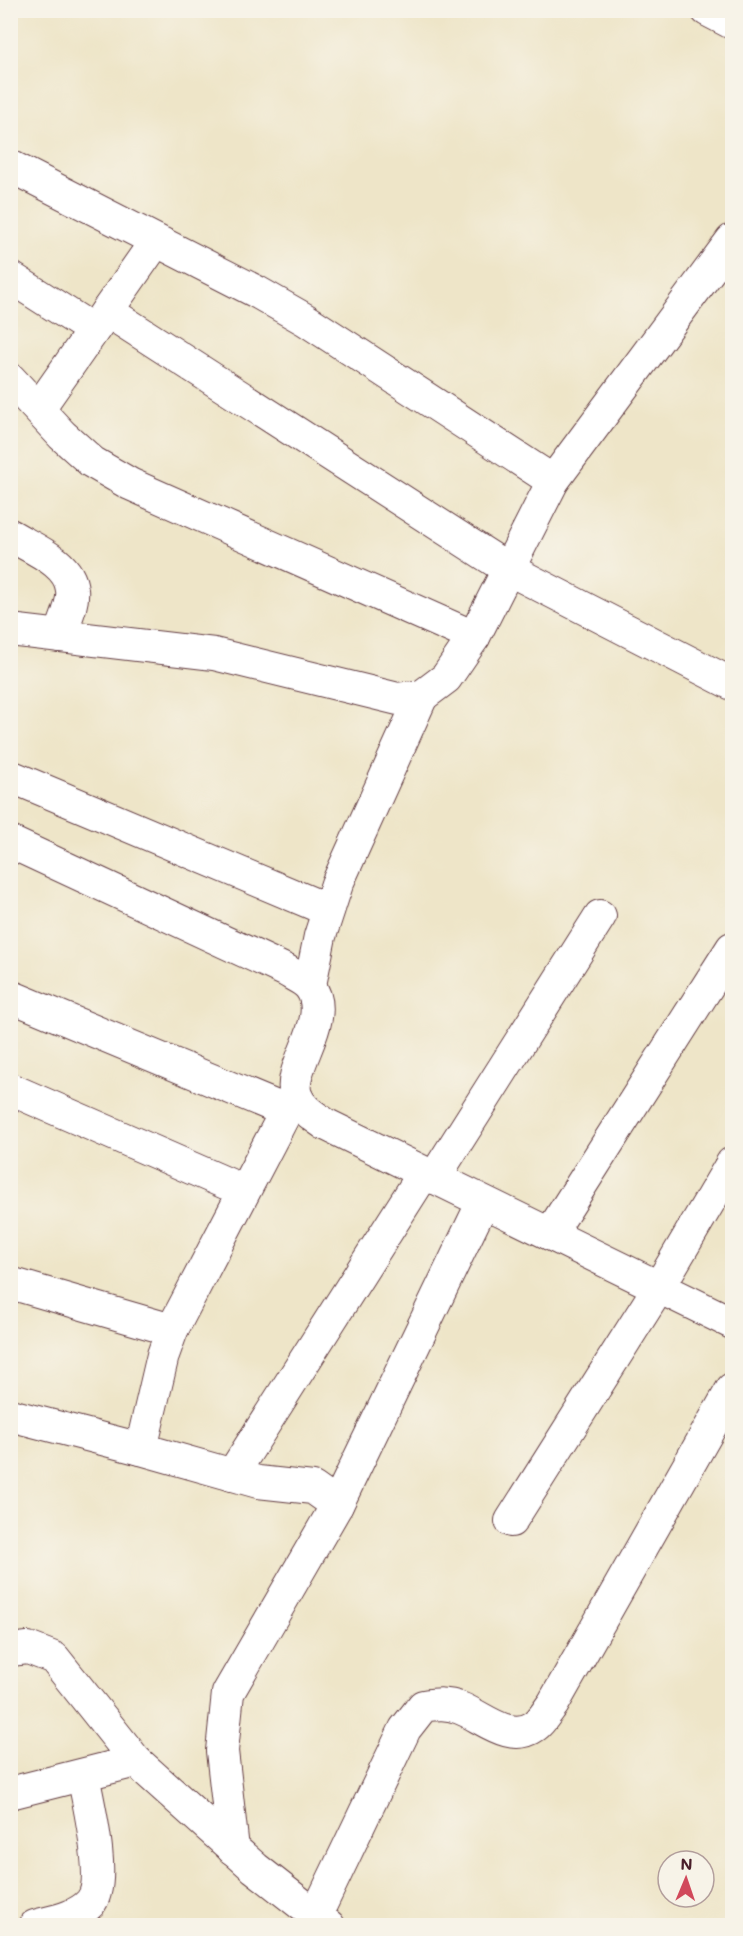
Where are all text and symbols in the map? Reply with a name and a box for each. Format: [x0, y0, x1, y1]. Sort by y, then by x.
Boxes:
north arrow [656, 1849, 716, 1909]
text: N [680, 1853, 693, 1874]

